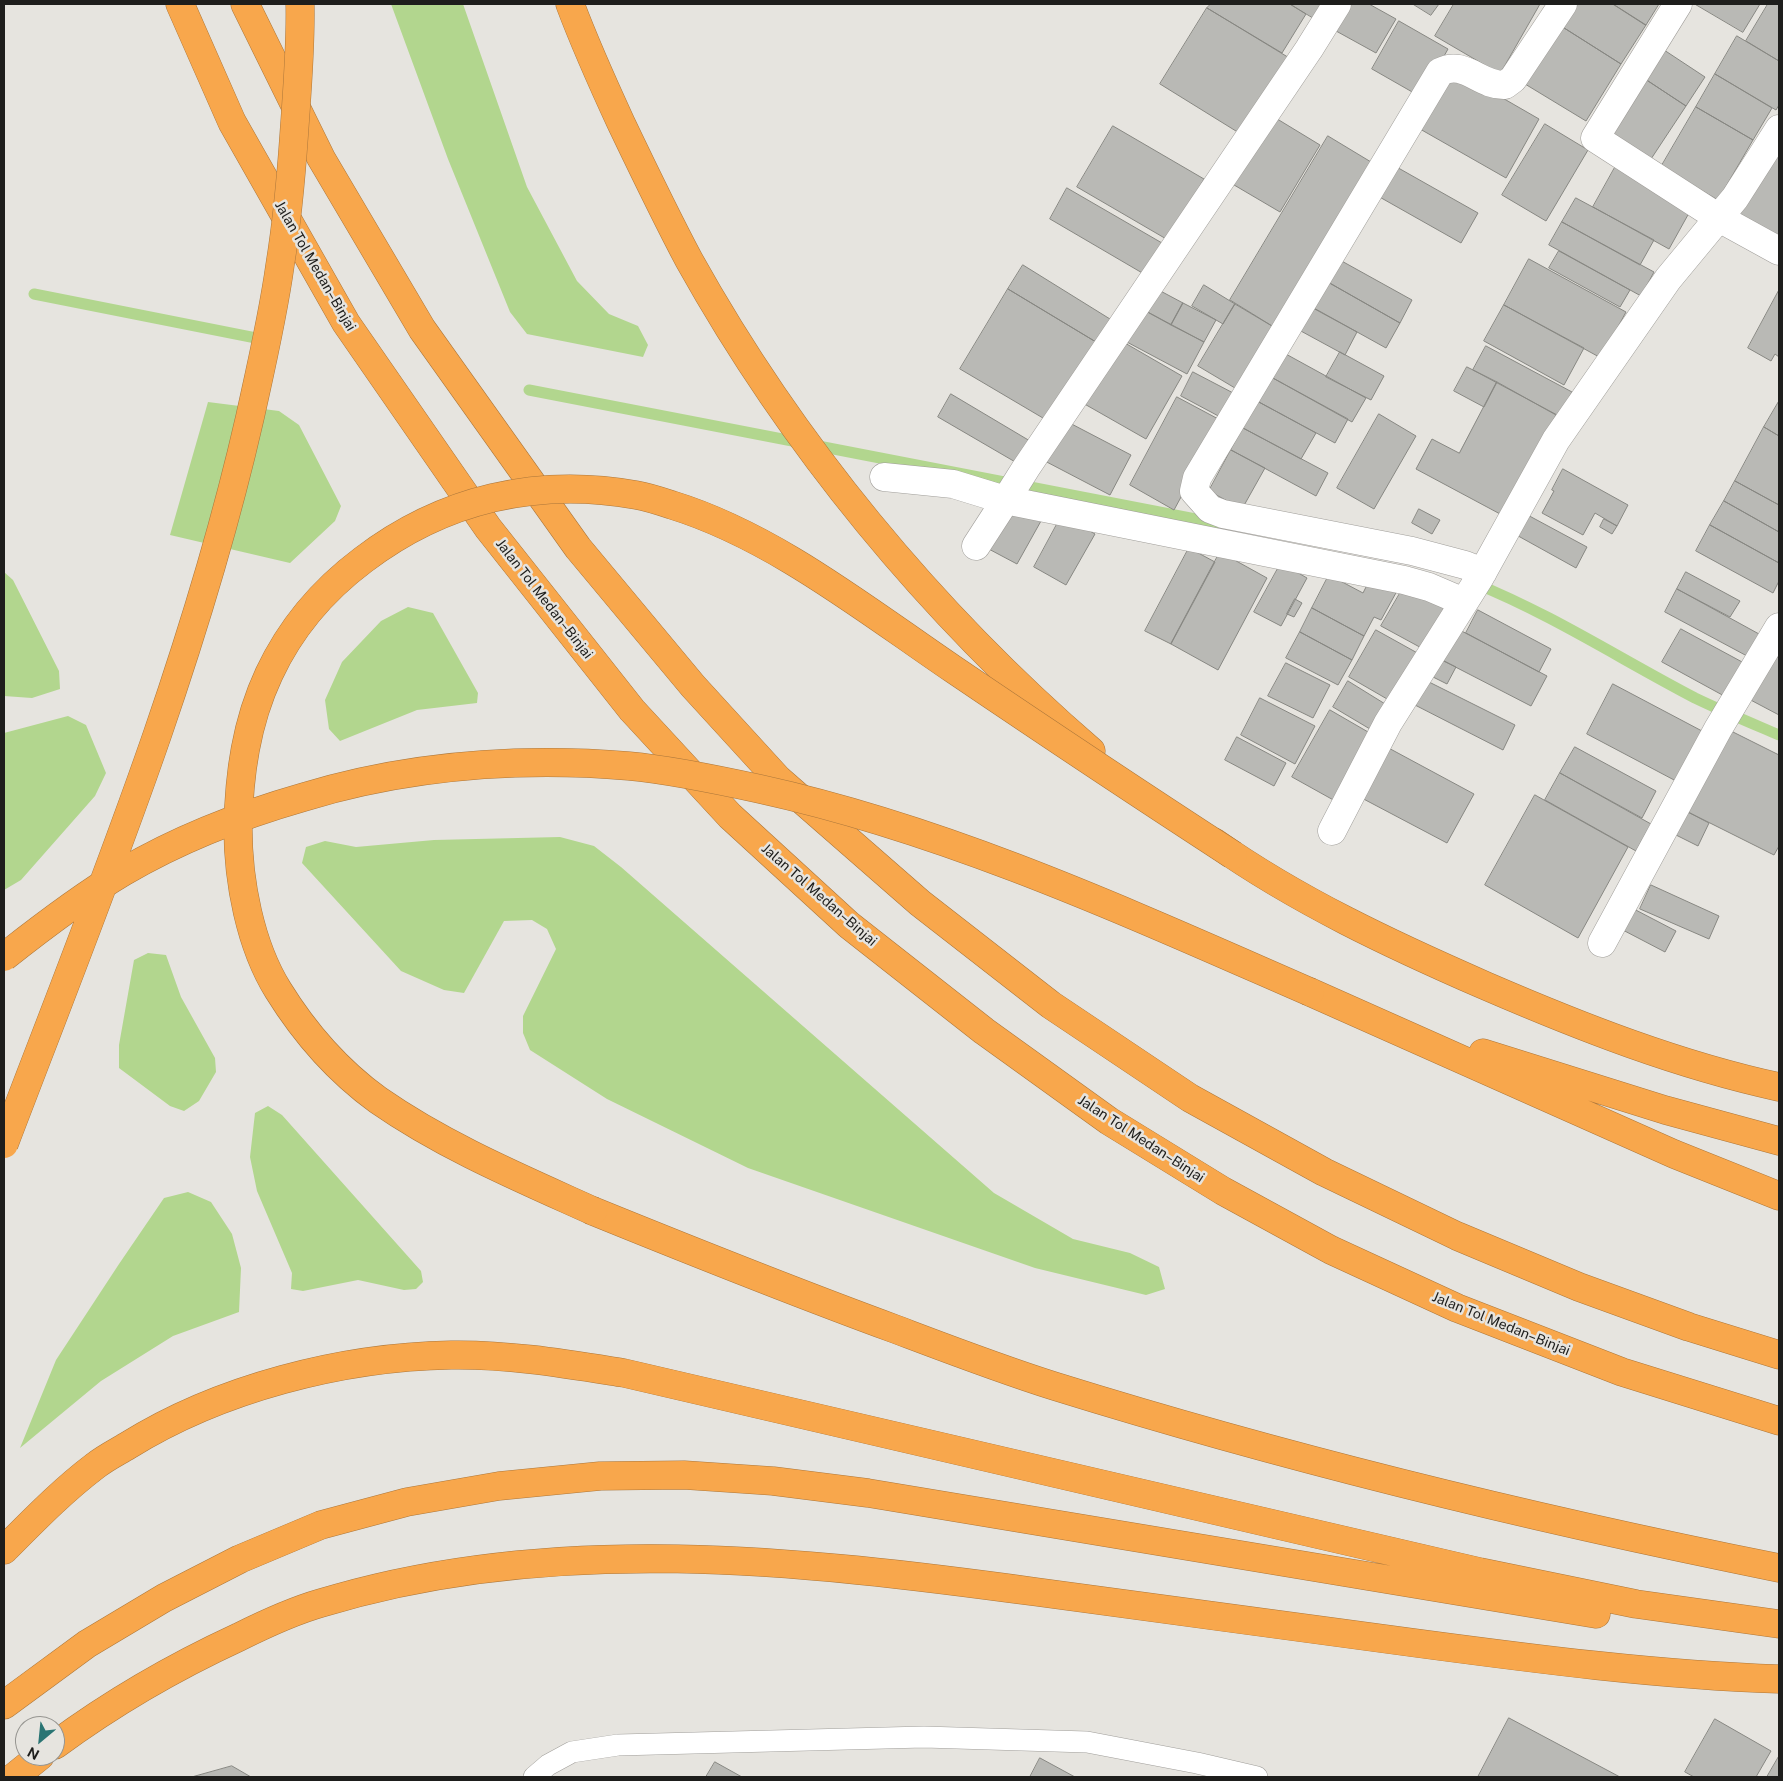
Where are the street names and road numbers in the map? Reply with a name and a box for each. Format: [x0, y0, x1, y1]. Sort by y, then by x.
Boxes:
street label: Jalan Tol Medan–Binjai [271, 198, 359, 334]
street label: Jalan Tol Medan–Binjai [492, 536, 596, 662]
street label: Jalan Tol Medan–Binjai [758, 840, 880, 950]
street label: Jalan Tol Medan–Binjai [1075, 1092, 1207, 1186]
street label: Jalan Tol Medan–Binjai [1429, 1289, 1573, 1359]

